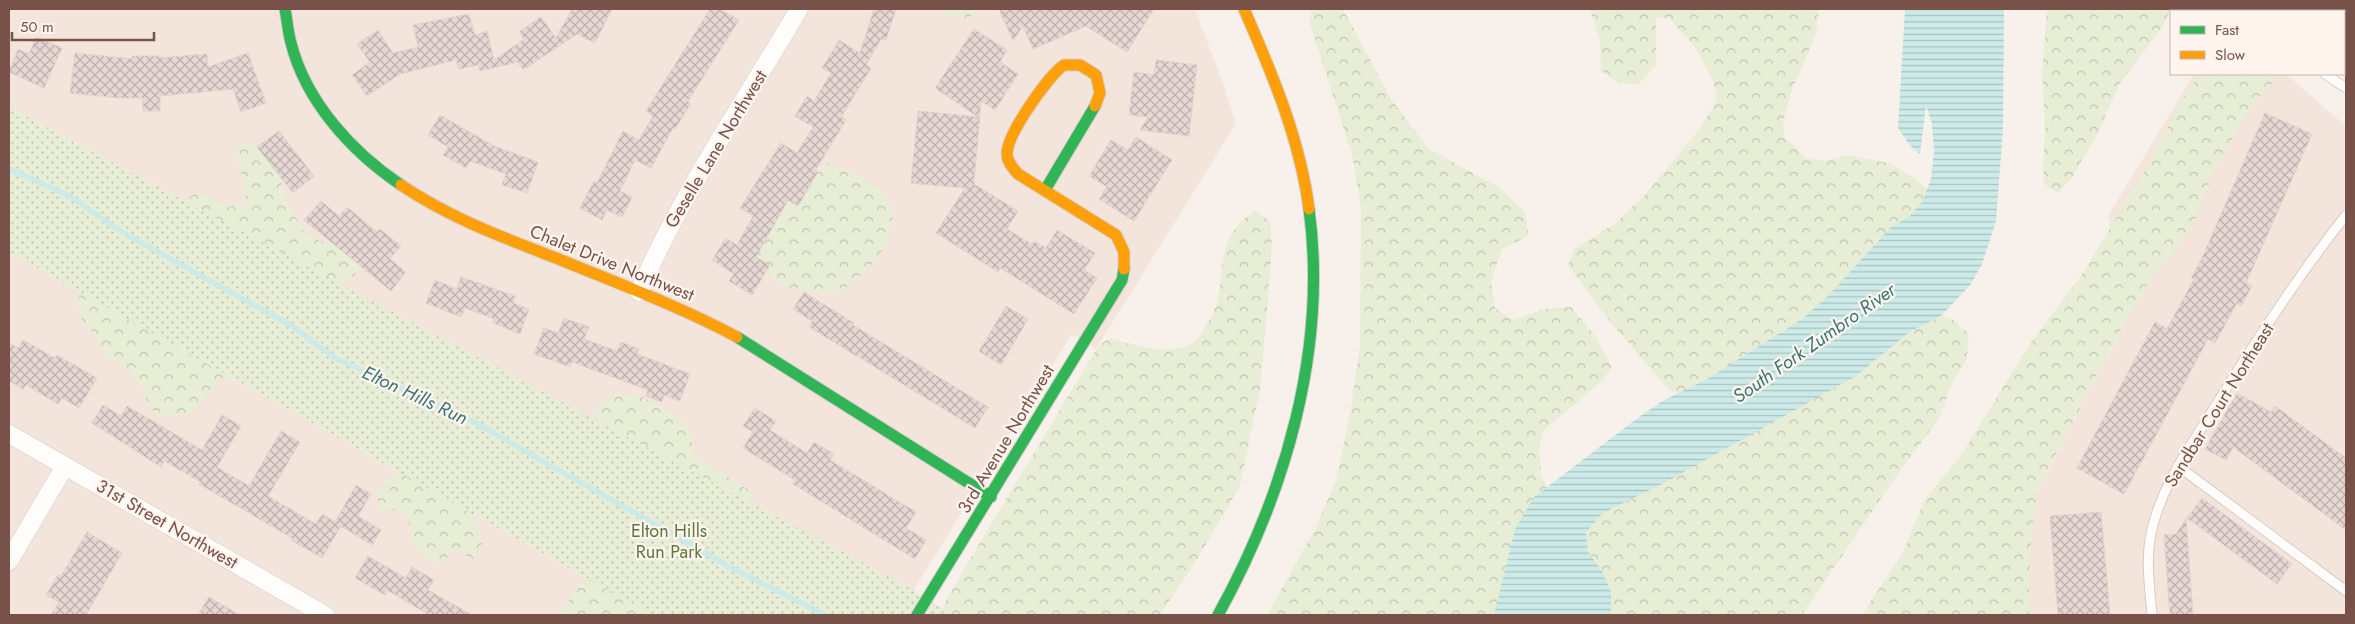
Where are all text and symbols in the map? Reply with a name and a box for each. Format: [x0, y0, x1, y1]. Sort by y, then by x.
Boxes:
scale bar [12, 10, 155, 42]
legend [2170, 10, 2345, 75]
text: 50 m [20, 16, 54, 38]
text: Fast [2215, 19, 2239, 41]
text: Slow [2215, 44, 2246, 66]
street label: Geselle Lane Northwest [658, 65, 774, 233]
street label: Chalet Drive Northwest [526, 218, 699, 308]
water label: South Fork Zumbro River [1727, 276, 1902, 409]
street label: Sandbar Court Northeast [2158, 317, 2281, 492]
water label: Elton Hills Run [358, 359, 472, 431]
street label: 3rd Avenue Northwest [951, 359, 1061, 518]
street label: 31st Street Northwest [91, 473, 243, 576]
park label: Elton Hills Run Park [631, 518, 707, 565]

